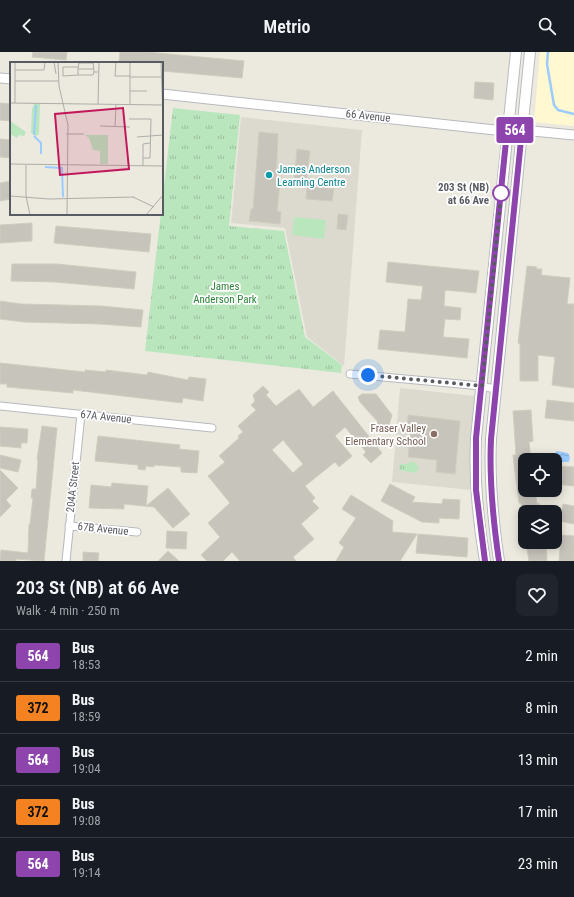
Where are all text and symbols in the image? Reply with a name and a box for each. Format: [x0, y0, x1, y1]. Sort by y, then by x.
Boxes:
icon: back [16, 15, 38, 37]
icon: search [536, 15, 558, 37]
text: Metrio [264, 16, 310, 37]
inset map [10, 62, 163, 215]
street label: 66 Avenue [345, 107, 391, 125]
line badge: 564 [492, 117, 538, 143]
text: 564 [504, 122, 526, 138]
place label: James Anderson Learning Centre [277, 163, 350, 189]
marker: James Anderson Learning Centre [264, 170, 274, 180]
place label: 203 St (NB) at 66 Ave [438, 181, 489, 207]
marker: 203 St (NB) at 66 Ave [492, 184, 510, 202]
park label: James Anderson Park [193, 280, 257, 306]
your location [358, 365, 378, 385]
street label: 67A Avenue [80, 408, 132, 426]
place label: Fraser Valley Elementary School [345, 422, 426, 448]
marker: Fraser Valley Elementary School [429, 429, 439, 439]
map controls [518, 453, 562, 549]
button: locate [518, 453, 562, 497]
street label: 204A Street [64, 461, 82, 513]
button: layers [518, 505, 562, 549]
street label: 67B Avenue [77, 520, 129, 538]
button: heart [516, 574, 558, 616]
text: 203 St (NB) at 66 Ave [16, 576, 179, 599]
text: Walk · 4 min · 250 m [16, 603, 120, 618]
text: Bus [72, 639, 95, 657]
text: 2 min [525, 647, 558, 665]
text: 564 [27, 648, 49, 664]
text: 18:53 [72, 657, 101, 672]
text: Bus [72, 691, 95, 709]
text: 8 min [525, 699, 558, 717]
text: 372 [27, 700, 49, 716]
text: 18:59 [72, 709, 101, 724]
text: Bus [72, 743, 95, 761]
text: 13 min [518, 751, 558, 769]
text: 564 [27, 752, 49, 768]
text: 19:04 [72, 761, 101, 776]
text: Bus [72, 795, 95, 813]
text: 17 min [518, 803, 558, 821]
text: 372 [27, 804, 49, 820]
text: 19:08 [72, 813, 101, 828]
text: Bus [72, 847, 95, 865]
text: 23 min [518, 855, 558, 873]
text: 564 [27, 856, 49, 872]
text: 19:14 [72, 865, 101, 880]

